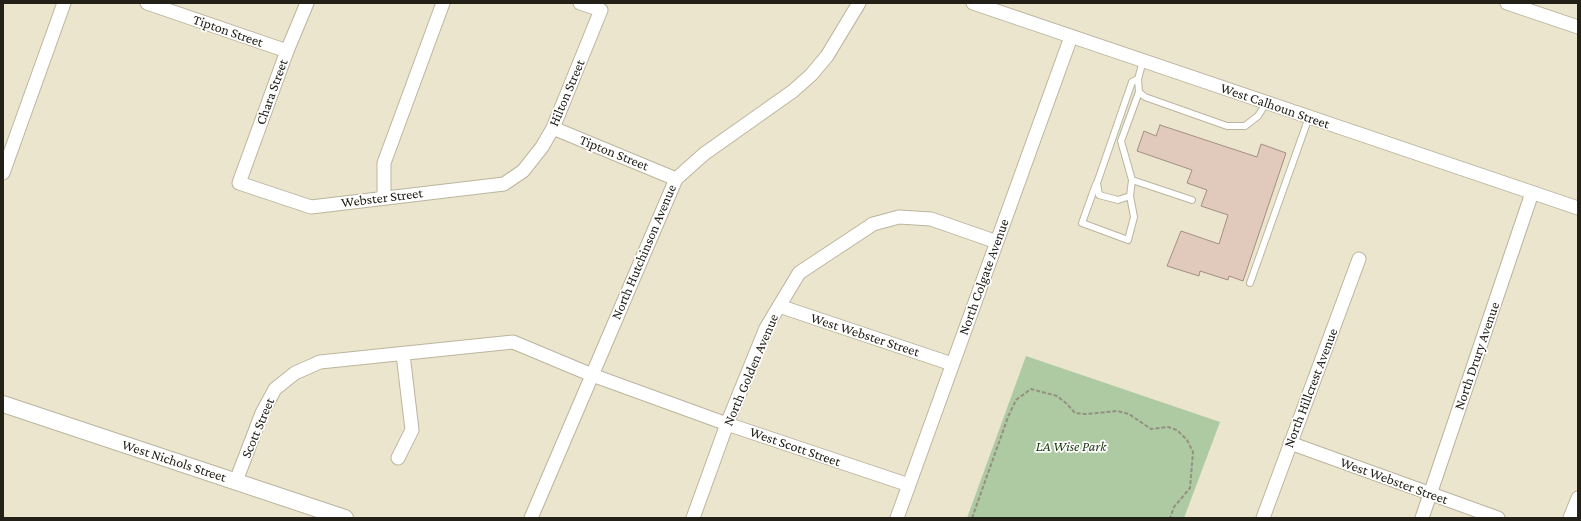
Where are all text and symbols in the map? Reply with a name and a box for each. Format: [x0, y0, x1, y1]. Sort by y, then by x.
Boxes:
street label: Tipton Street [191, 11, 265, 51]
street label: Chara Street [252, 57, 292, 127]
street label: Hilton Street [545, 57, 589, 129]
street label: West Calhoun Street [1218, 79, 1332, 133]
street label: Tipton Street [577, 132, 651, 174]
street label: North Hutchinson Avenue [608, 182, 680, 322]
street label: Webster Street [340, 185, 424, 211]
street label: North Colgate Avenue [955, 217, 1013, 337]
street label: North Drury Avenue [1451, 300, 1503, 412]
street label: West Webster Street [809, 310, 921, 360]
street label: North Golden Avenue [720, 311, 782, 429]
street label: North Hillcrest Avenue [1280, 326, 1342, 450]
street label: Scott Street [238, 395, 278, 461]
street label: West Scott Street [747, 424, 843, 470]
street label: West Nichols Street [120, 436, 228, 486]
park label: LA Wise Park [1036, 439, 1106, 455]
street label: West Webster Street [1338, 454, 1450, 508]

